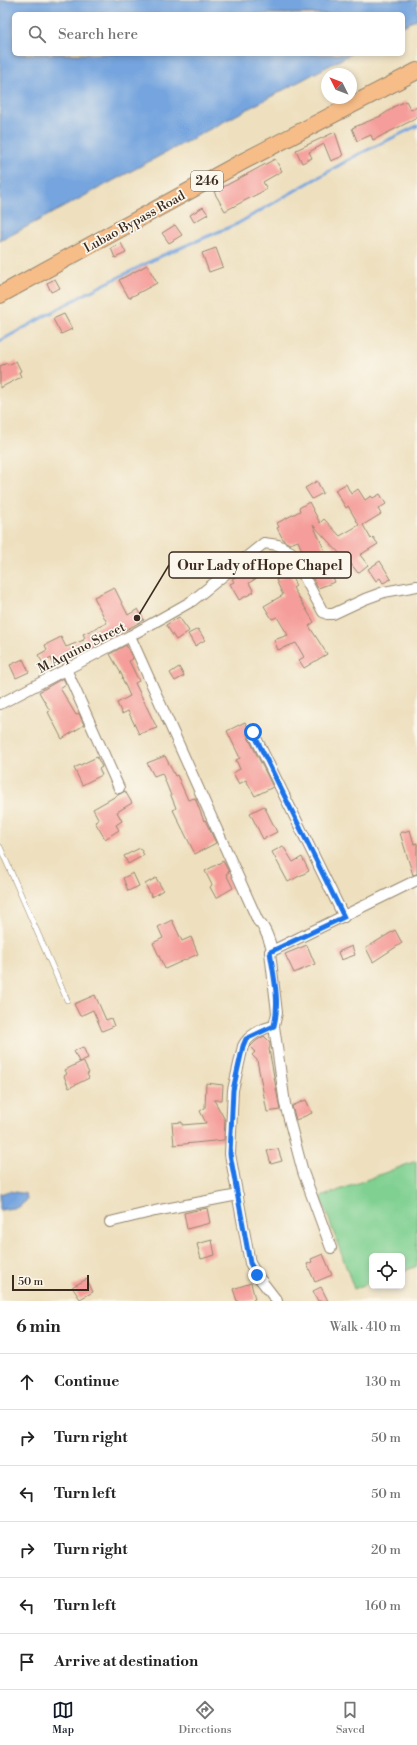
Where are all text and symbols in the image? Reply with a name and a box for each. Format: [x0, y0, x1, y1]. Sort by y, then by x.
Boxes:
search box [12, 12, 405, 56]
icon: search [26, 23, 48, 45]
text: Search here [58, 25, 138, 44]
north arrow [321, 68, 357, 104]
road number: 246 [191, 171, 223, 191]
street label: Lubao Bypass Road [81, 187, 189, 256]
callout: Our Lady of Hope Chapel [169, 552, 351, 578]
text: Our Lady of Hope Chapel [177, 557, 343, 575]
street label: M.Aquino Street [35, 619, 128, 677]
route start [244, 723, 262, 741]
map controls [369, 1253, 405, 1289]
button: locate [369, 1253, 405, 1289]
route end [248, 1266, 266, 1284]
scale bar [12, 1273, 89, 1292]
text: 50 m [18, 1275, 43, 1289]
text: 6 min [16, 1316, 61, 1338]
text: Walk · 410 m [330, 1319, 401, 1335]
icon: ahead [16, 1371, 38, 1393]
text: Continue [54, 1372, 119, 1391]
text: 130 m [366, 1374, 401, 1390]
icon: right [16, 1427, 38, 1449]
text: Turn right [54, 1428, 128, 1447]
text: 50 m [371, 1430, 401, 1446]
icon: left [16, 1483, 38, 1505]
text: Turn left [54, 1484, 116, 1503]
text: 50 m [371, 1486, 401, 1502]
icon: right [16, 1539, 38, 1561]
text: Turn right [54, 1540, 128, 1559]
text: 20 m [371, 1542, 401, 1558]
icon: left [16, 1595, 38, 1617]
text: Turn left [54, 1596, 116, 1615]
text: 160 m [365, 1598, 401, 1614]
icon: arrive [16, 1651, 38, 1673]
text: Arrive at destination [54, 1652, 198, 1671]
tab: Map [52, 1699, 74, 1737]
tab: Directions [179, 1699, 232, 1737]
tab: Saved [336, 1699, 365, 1737]

